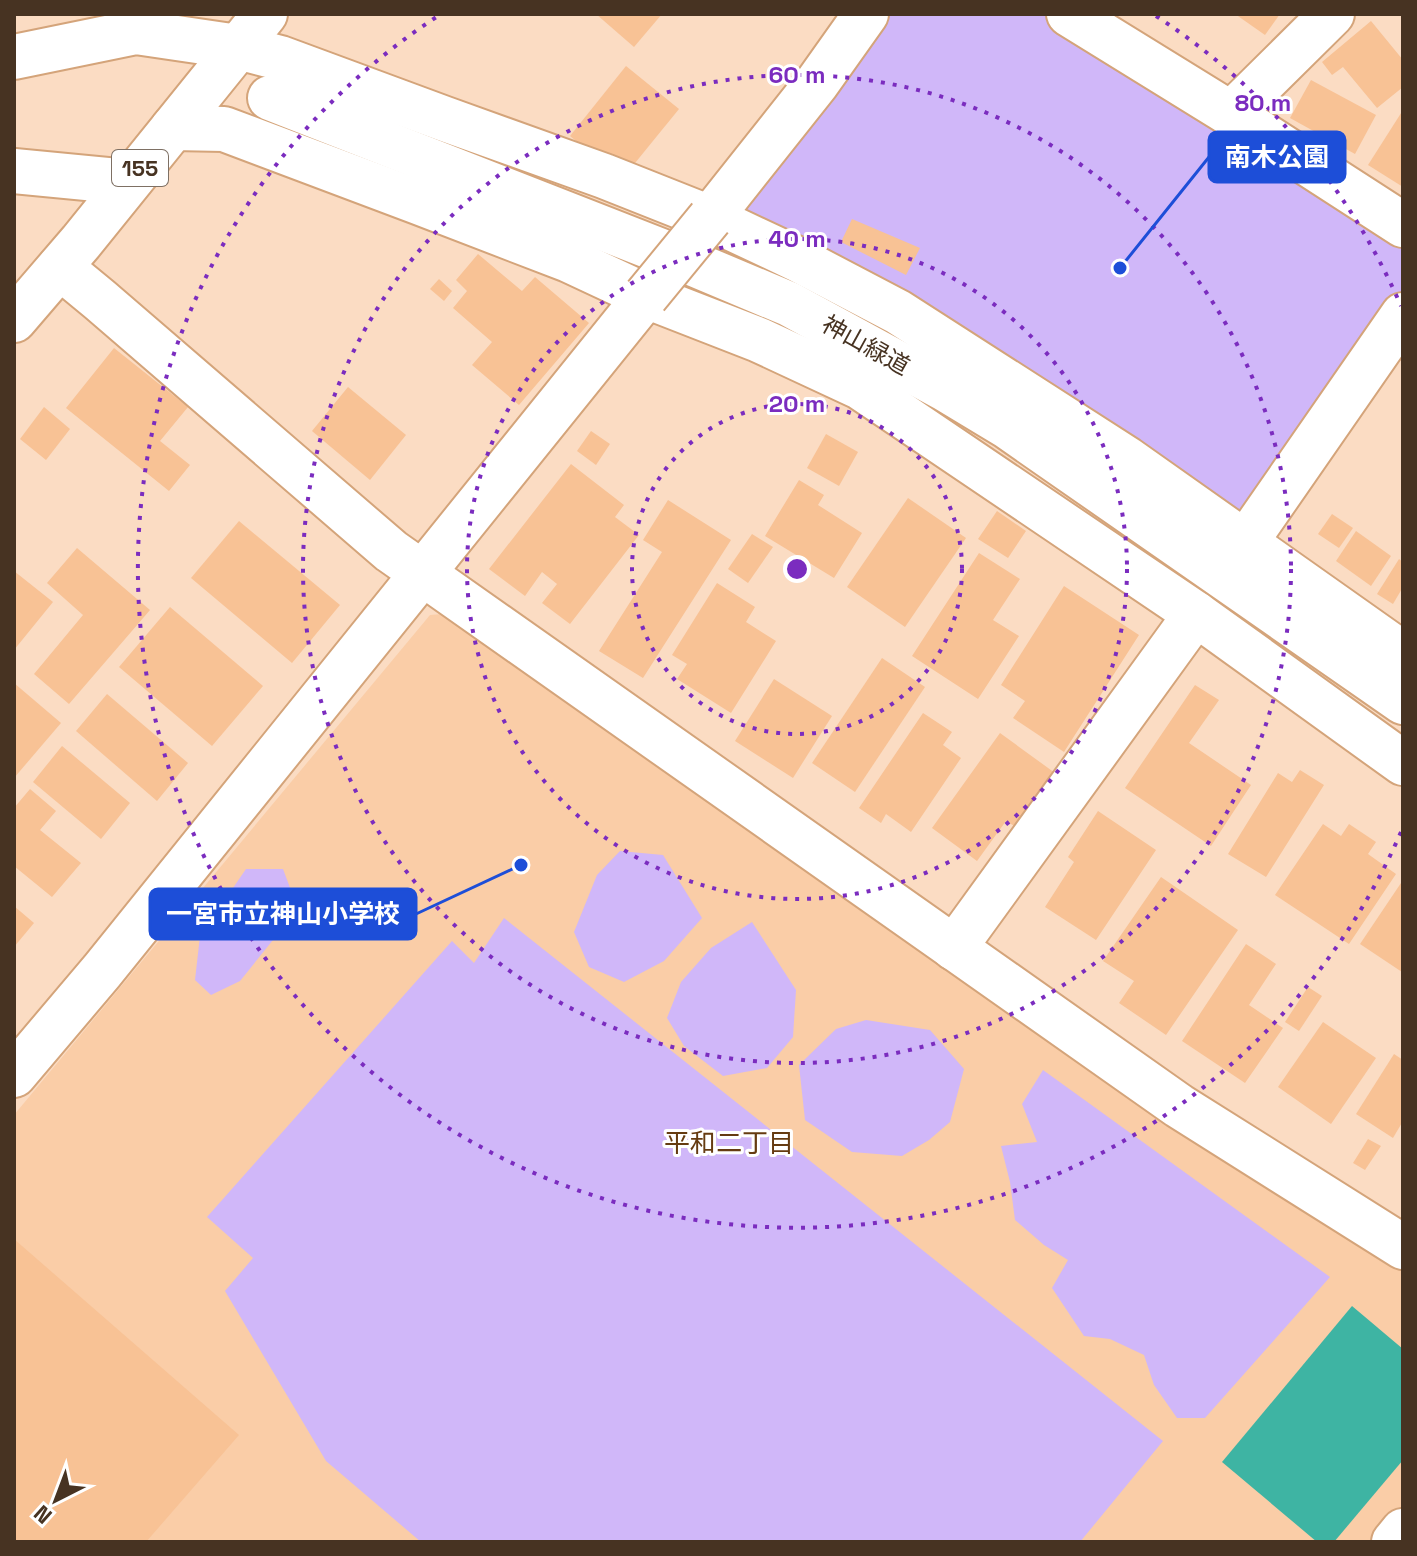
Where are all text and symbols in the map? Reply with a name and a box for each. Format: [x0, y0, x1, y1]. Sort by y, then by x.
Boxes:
text: 60 m [769, 59, 825, 90]
text: 80 m [1235, 87, 1291, 118]
callout: 南木公園 [1209, 132, 1345, 182]
text: 南木公園 [1225, 140, 1329, 174]
road number: 155 [112, 150, 168, 186]
text: 40 m [768, 223, 826, 254]
street label: 神山緑道 [817, 308, 915, 382]
text: 20 m [769, 388, 825, 419]
centre of rings [783, 555, 811, 583]
callout: 一宮市立神山小学校 [150, 889, 416, 939]
text: 一宮市立神山小学校 [166, 897, 400, 931]
district label: 平和二丁目 [664, 1126, 794, 1160]
north arrow [16, 1460, 96, 1540]
text: N [28, 1500, 57, 1530]

